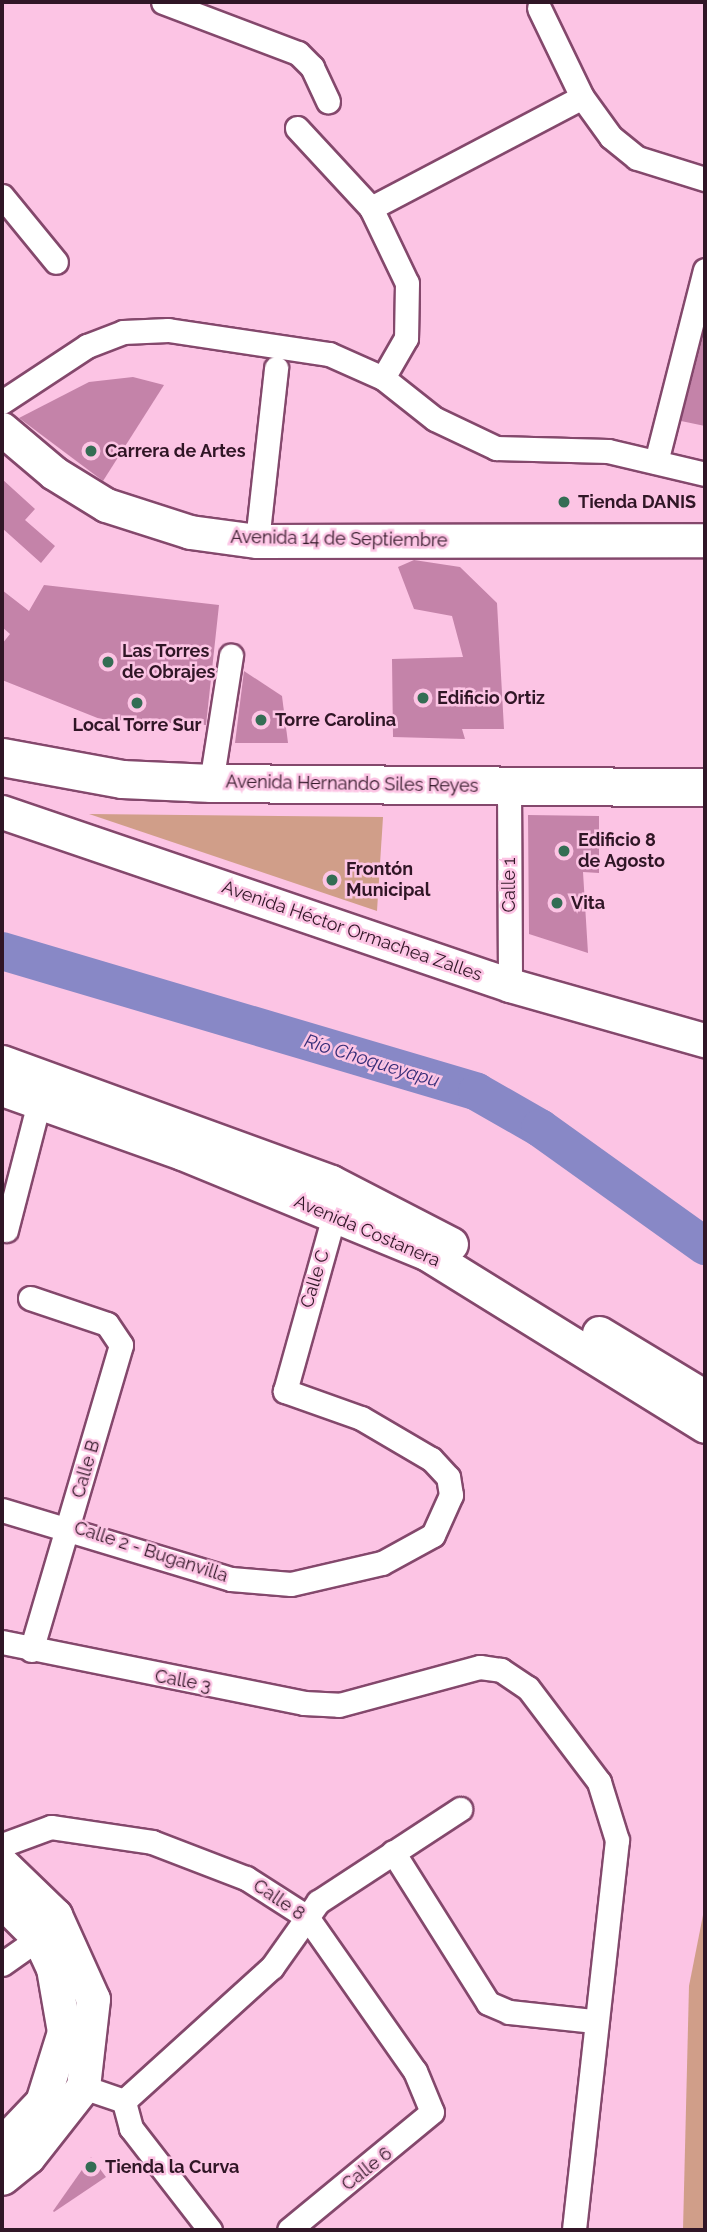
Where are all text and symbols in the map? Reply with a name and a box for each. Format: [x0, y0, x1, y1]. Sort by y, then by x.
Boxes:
place label: Carrera de Artes [105, 440, 246, 462]
marker: Carrera de Artes [83, 443, 99, 459]
place label: Tienda DANIS [578, 491, 696, 513]
marker: Tienda DANIS [556, 494, 572, 510]
street label: Avenida 14 de Septiembre [230, 526, 448, 552]
place label: Las Torres de Obrajes [122, 641, 215, 684]
marker: Las Torres de Obrajes [100, 654, 116, 670]
place label: Edificio Ortiz [437, 687, 545, 709]
marker: Edificio Ortiz [415, 690, 431, 706]
marker: Local Torre Sur [129, 695, 145, 711]
place label: Torre Carolina [275, 709, 396, 731]
marker: Torre Carolina [253, 712, 269, 728]
place label: Local Torre Sur [72, 714, 202, 736]
street label: Avenida Hernando Siles Reyes [225, 771, 479, 797]
place label: Edificio 8 de Agosto [578, 830, 665, 872]
marker: Edificio 8 de Agosto [556, 843, 572, 859]
street label: Calle 1 [498, 858, 520, 912]
place label: Frontón Municipal [346, 859, 430, 902]
marker: Frontón Municipal [324, 872, 340, 888]
street label: Avenida Héctor Ormachea Zalles [219, 876, 485, 986]
place label: Vita [571, 892, 605, 914]
marker: Vita [549, 895, 565, 911]
water label: Río Choqueyapu [302, 1030, 442, 1092]
street label: Avenida Costanera [291, 1191, 443, 1271]
street label: Calle C [296, 1247, 334, 1311]
street label: Calle B [67, 1438, 105, 1500]
street label: Calle 2 - Buganvilla [71, 1517, 231, 1587]
street label: Calle 3 [153, 1665, 213, 1697]
street label: Calle 8 [249, 1875, 309, 1925]
street label: Calle 6 [338, 2143, 396, 2195]
place label: Tienda la Curva [105, 2156, 239, 2178]
marker: Tienda la Curva [83, 2159, 99, 2175]

